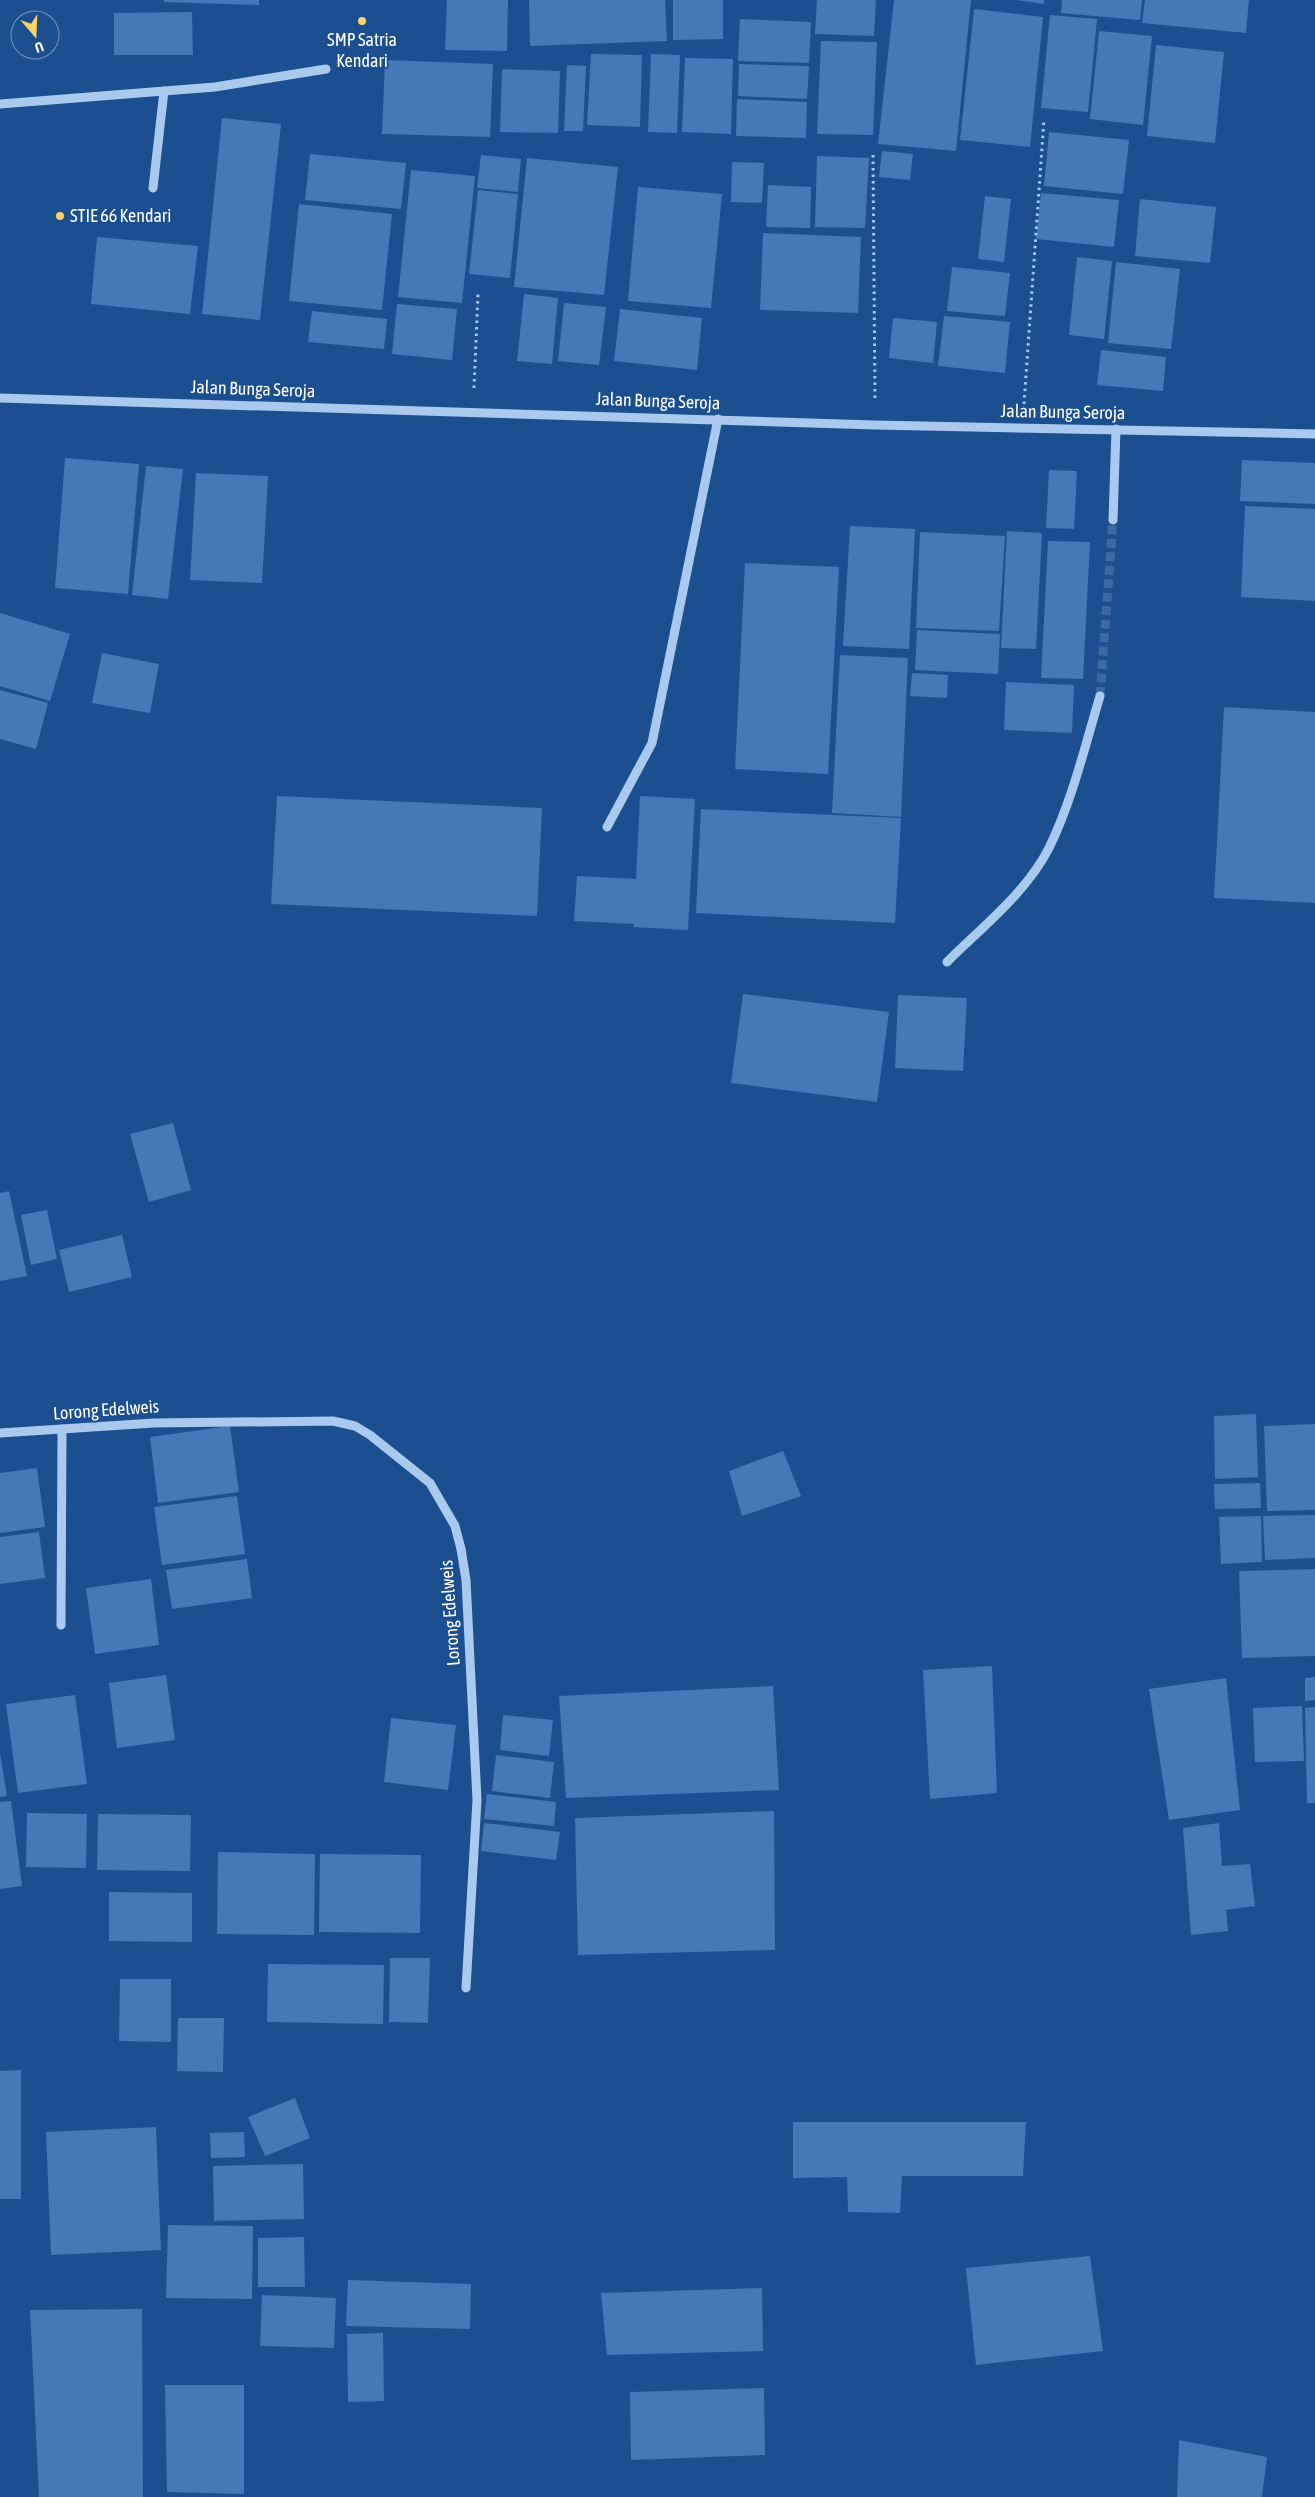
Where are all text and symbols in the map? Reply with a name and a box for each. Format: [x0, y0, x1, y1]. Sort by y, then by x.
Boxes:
north arrow [10, 10, 60, 60]
marker: SMP Satria Kendari [356, 15, 368, 27]
place label: SMP Satria Kendari [327, 29, 397, 71]
text: U [33, 38, 46, 56]
place label: STIE 66 Kendari [70, 205, 171, 226]
marker: STIE 66 Kendari [54, 210, 66, 222]
street label: Jalan Bunga Seroja [190, 376, 316, 401]
street label: Jalan Bunga Seroja [595, 388, 721, 413]
street label: Jalan Bunga Seroja [1001, 400, 1126, 423]
street label: Lorong Edelweis [52, 1395, 160, 1424]
street label: Lorong Edelweis [435, 1559, 464, 1667]

